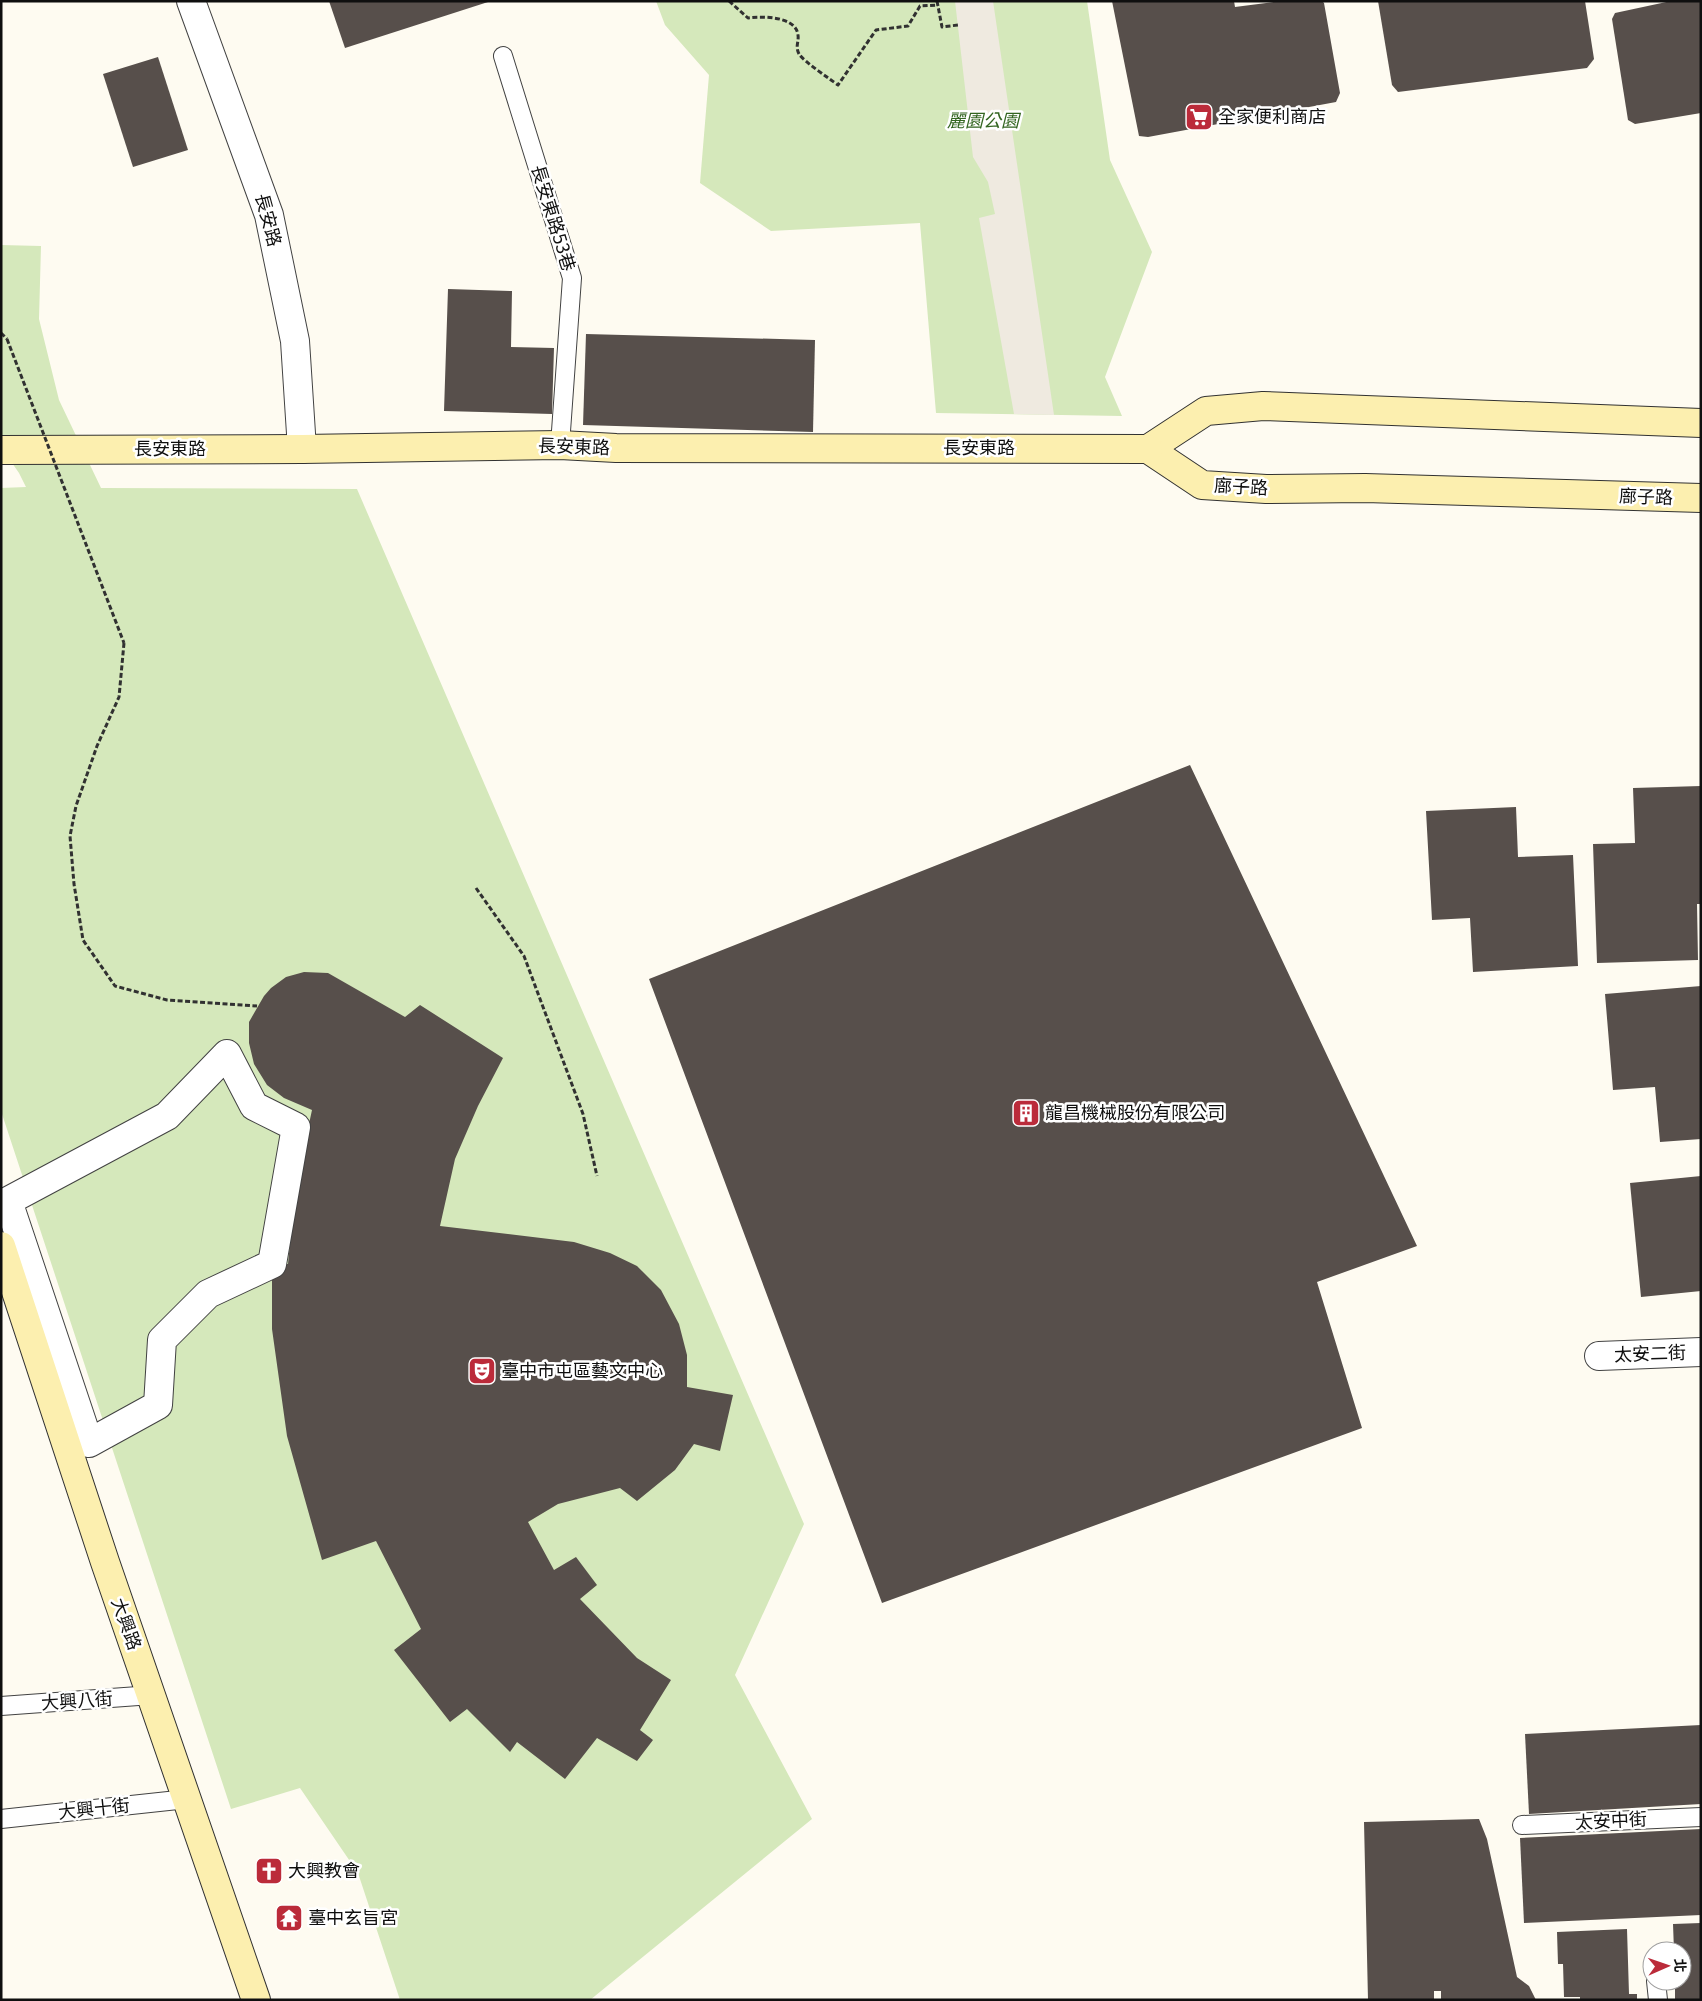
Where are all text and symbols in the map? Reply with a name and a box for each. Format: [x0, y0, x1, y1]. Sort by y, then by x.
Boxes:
supermarket icon: 全家便利商店 [1184, 102, 1214, 132]
place label: 全家便利商店 [1218, 102, 1326, 128]
park label: 麗園公園 [947, 106, 1022, 132]
street label: 長安東路53巷 [526, 161, 583, 274]
street label: 長安路 [250, 190, 289, 249]
street label: 長安東路 [538, 431, 611, 459]
street label: 長安東路 [943, 433, 1015, 459]
street label: 長安東路 [134, 434, 206, 460]
street label: 廍子路 [1213, 471, 1269, 499]
street label: 廍子路 [1619, 481, 1674, 509]
building icon: 龍昌機械股份有限公司 [1011, 1098, 1041, 1128]
place label: 龍昌機械股份有限公司 [1045, 1098, 1225, 1124]
street label: 太安二街 [1613, 1338, 1686, 1366]
theatre icon: 臺中市屯區藝文中心 [467, 1356, 497, 1386]
place label: 臺中市屯區藝文中心 [501, 1356, 663, 1382]
street label: 大興路 [106, 1593, 149, 1653]
street label: 大興八街 [40, 1684, 114, 1714]
street label: 大興十街 [57, 1790, 131, 1824]
street label: 太安中街 [1574, 1804, 1648, 1834]
church icon: 大興教會 [254, 1856, 284, 1886]
place label: 大興教會 [288, 1856, 360, 1882]
temple icon: 臺中玄旨宮 [274, 1903, 304, 1933]
place label: 臺中玄旨宮 [308, 1903, 398, 1929]
north arrow [1642, 1941, 1692, 1991]
text: 北 [1671, 1958, 1691, 1973]

